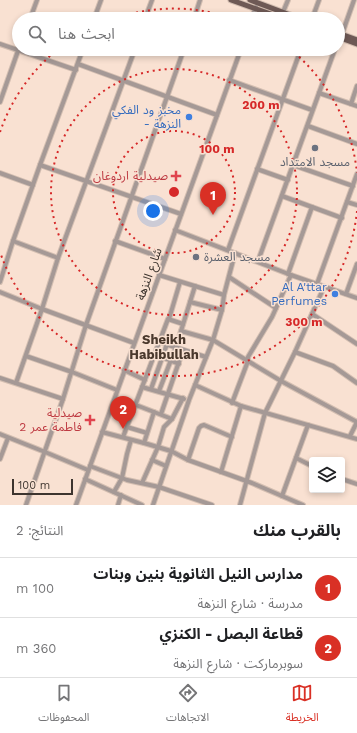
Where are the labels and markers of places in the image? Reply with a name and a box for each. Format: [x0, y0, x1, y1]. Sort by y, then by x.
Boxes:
place label: مخبز ود الفكي - النزهة [112, 103, 181, 131]
marker: مخبز ود الفكي - النزهة [184, 112, 194, 122]
marker: مسجد الامتداد [310, 143, 320, 153]
place label: مسجد الامتداد [280, 155, 350, 169]
place label: صيدلية اردوغان [93, 169, 168, 183]
marker: صيدلية اردوغان [171, 171, 181, 181]
pin: 1 [200, 182, 226, 215]
centre of rings [167, 185, 181, 199]
place label: مسجد العشرة [204, 250, 270, 264]
marker: مسجد العشرة [191, 252, 201, 262]
place label: Al A'ttar Perfumes [271, 280, 327, 308]
marker: Al A'ttar Perfumes [330, 289, 340, 299]
pin: 2 [110, 396, 136, 429]
place label: صيدلية فاطمة عمر 2 [19, 406, 82, 434]
marker: صيدلية فاطمة عمر 2 [85, 415, 95, 425]

